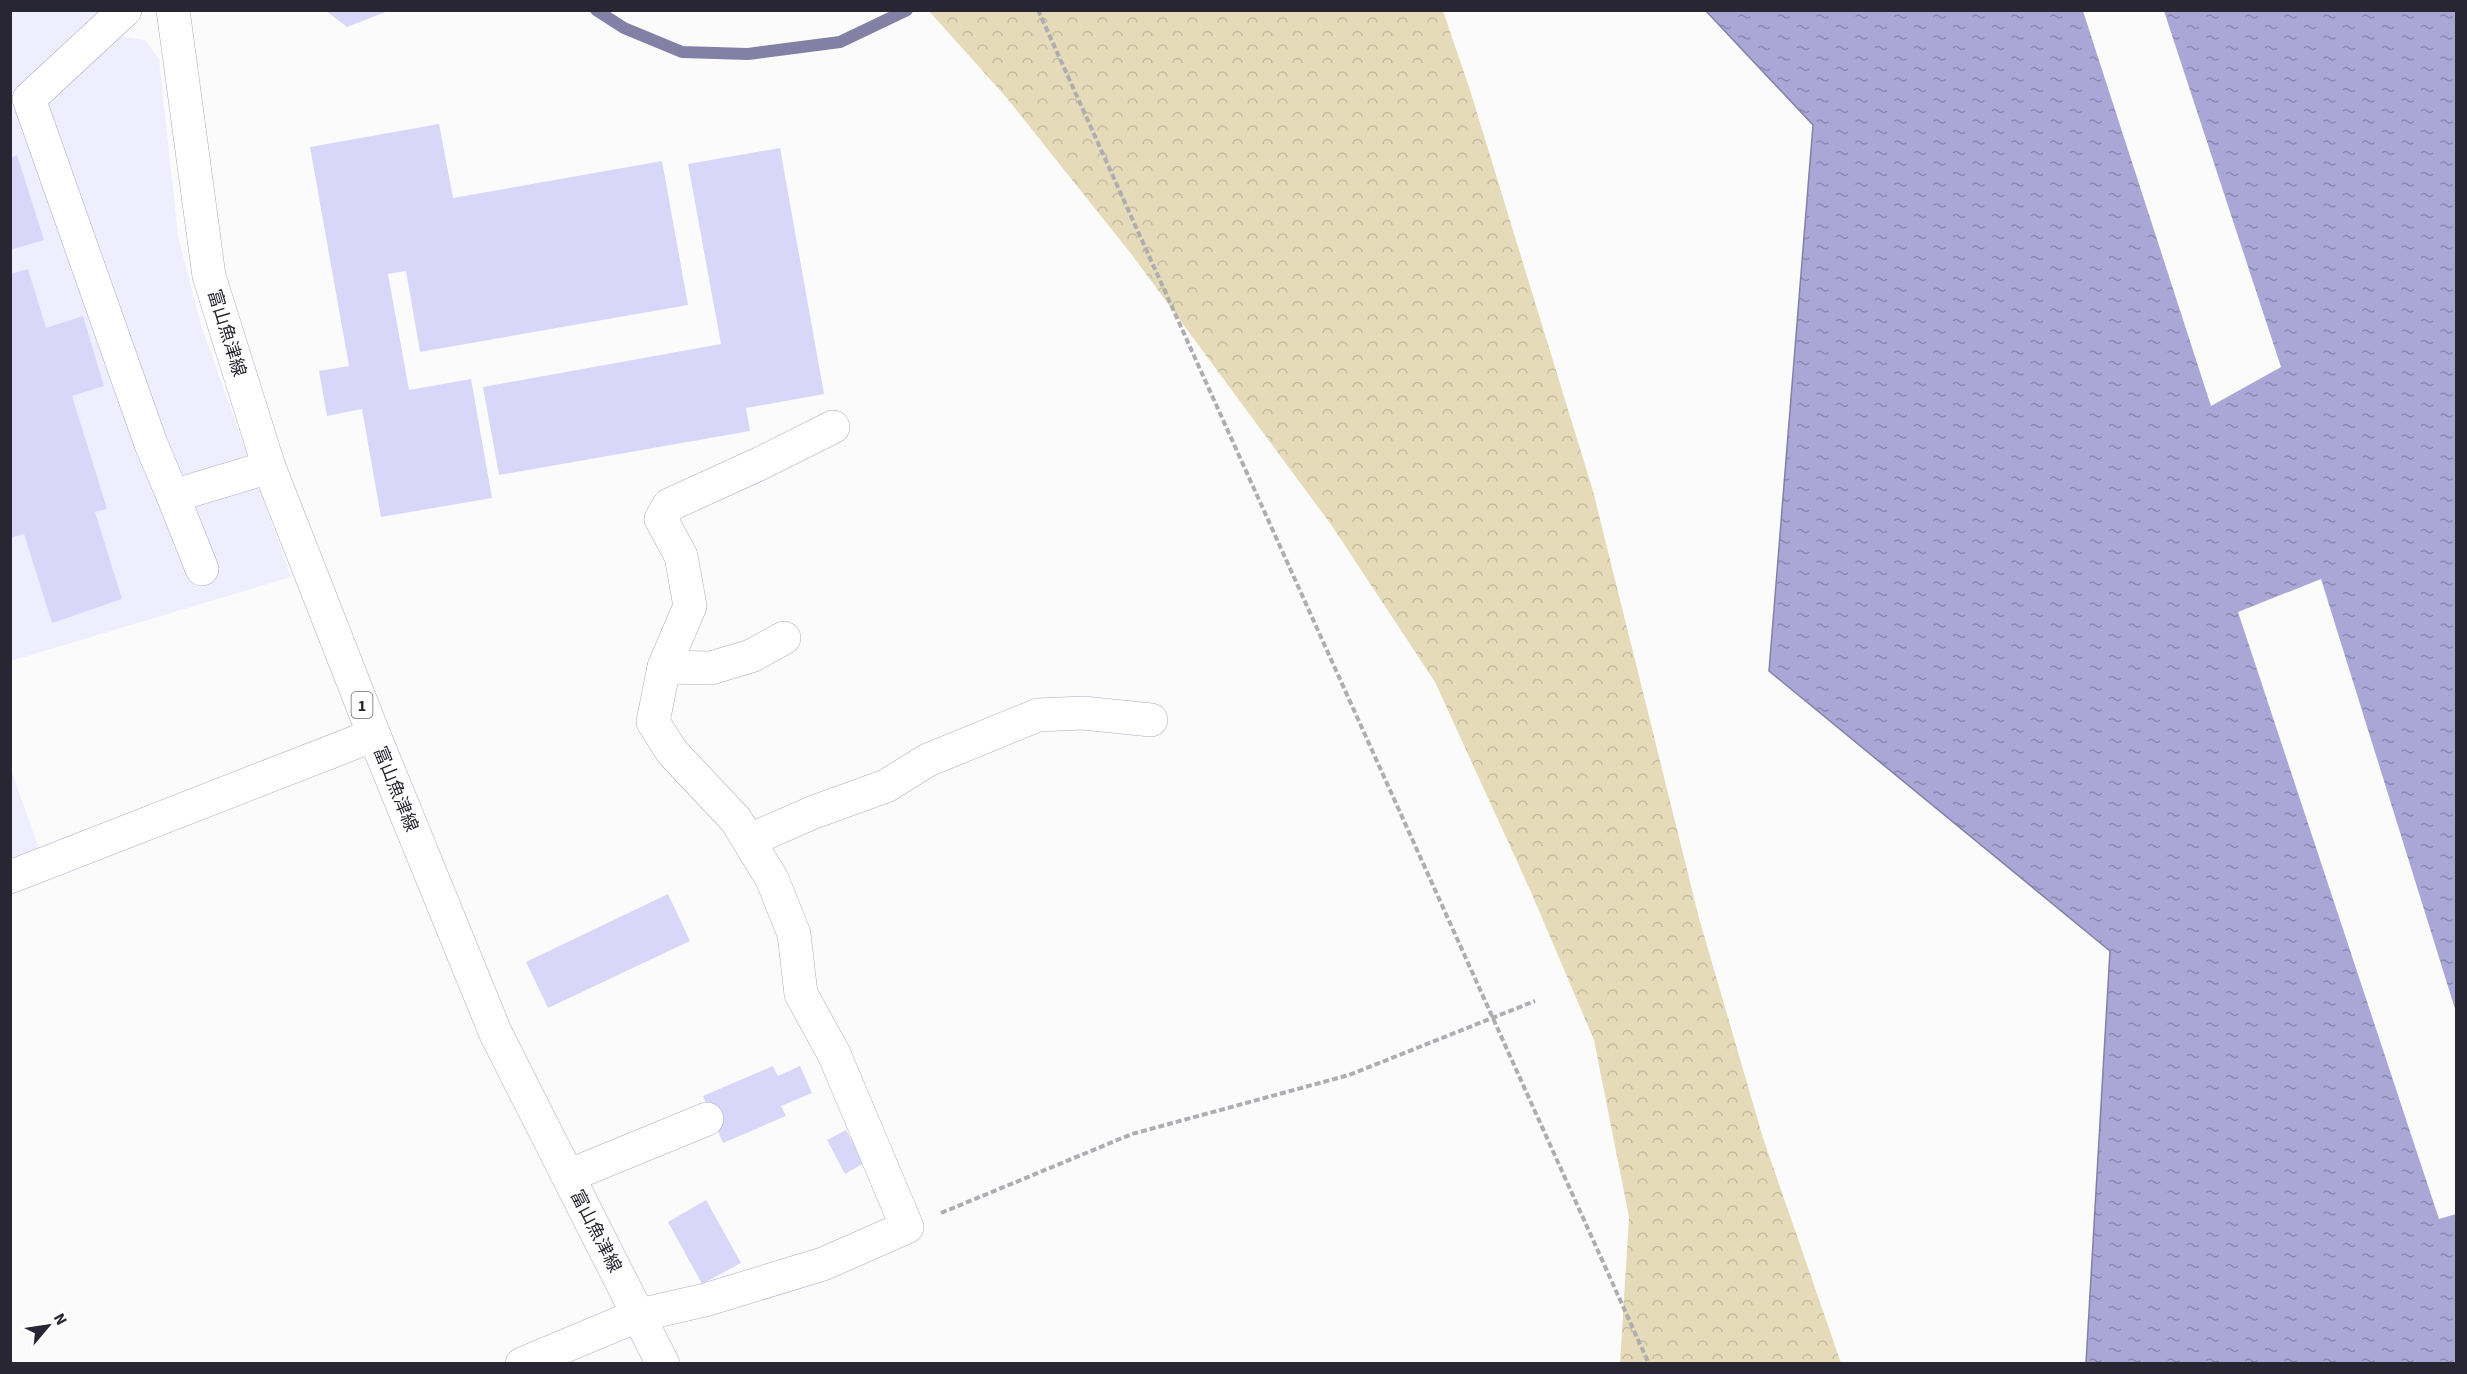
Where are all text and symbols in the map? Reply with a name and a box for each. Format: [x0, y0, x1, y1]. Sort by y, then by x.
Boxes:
street label: 富山魚津線 [201, 286, 252, 380]
road number: 1 [352, 692, 372, 718]
street label: 富山魚津線 [367, 743, 424, 836]
street label: 富山魚津線 [564, 1185, 627, 1277]
north arrow [18, 1296, 78, 1356]
text: N [48, 1309, 72, 1329]

